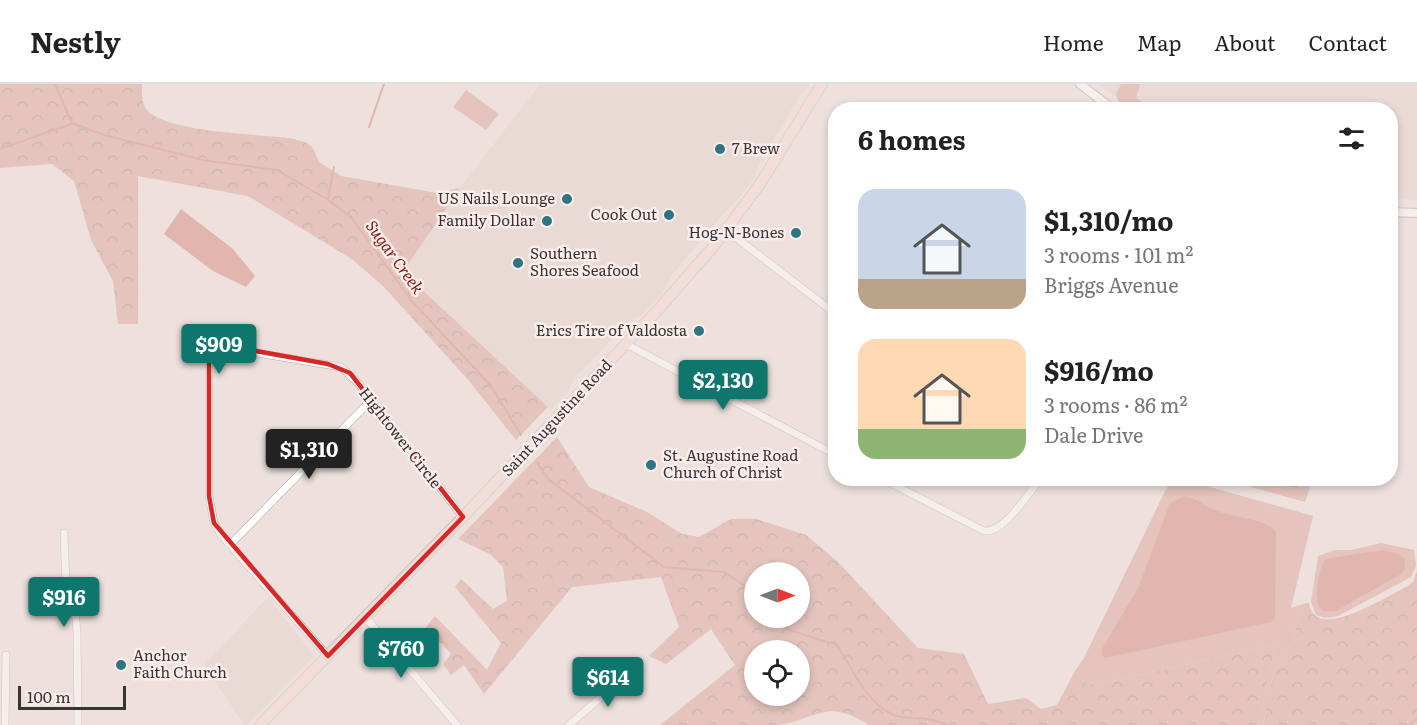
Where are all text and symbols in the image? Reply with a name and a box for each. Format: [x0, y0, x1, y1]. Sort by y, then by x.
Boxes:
text: Nestly [30, 20, 121, 62]
text: Home [1043, 26, 1104, 57]
text: Map [1137, 26, 1181, 57]
text: About [1214, 26, 1276, 57]
text: Contact [1309, 26, 1387, 57]
text: 6 homes [858, 119, 965, 158]
icon: filters [1335, 122, 1368, 155]
place label: 7 Brew [732, 136, 780, 159]
marker: 7 Brew [713, 142, 727, 156]
place label: US Nails Lounge [438, 186, 555, 209]
marker: US Nails Lounge [560, 192, 574, 206]
text: $1,310/mo [1044, 200, 1173, 239]
place label: Cook Out [590, 202, 657, 225]
place label: Family Dollar [438, 208, 535, 231]
marker: Cook Out [662, 208, 676, 222]
icon: home [906, 213, 978, 285]
marker: Family Dollar [540, 214, 554, 228]
water label: Sugar Creek [361, 215, 431, 298]
place label: Hog-N-Bones [689, 220, 784, 243]
marker: Hog-N-Bones [789, 226, 803, 240]
text: 3 rooms · 101 m² [1044, 239, 1193, 269]
place label: Southern Shores Seafood [530, 241, 639, 281]
marker: Southern Shores Seafood [511, 256, 525, 270]
text: Briggs Avenue [1044, 269, 1179, 299]
place label: Erics Tire of Valdosta [536, 318, 688, 341]
pin: $909 [183, 324, 255, 375]
marker: Erics Tire of Valdosta [692, 324, 706, 338]
text: $909 [195, 328, 243, 358]
text: $916/mo [1044, 350, 1154, 389]
street label: Saint Augustine Road [495, 353, 616, 481]
pin: $2,130 [674, 360, 772, 411]
icon: home [906, 363, 978, 435]
text: $2,130 [693, 364, 753, 394]
street label: Hightower Circle [354, 382, 448, 493]
text: 3 rooms · 86 m² [1044, 389, 1187, 419]
text: Dale Drive [1044, 419, 1144, 449]
pin: $1,310 [260, 429, 358, 480]
text: $1,310 [280, 433, 338, 463]
place label: St. Augustine Road Church of Christ [663, 443, 798, 483]
marker: St. Augustine Road Church of Christ [644, 458, 658, 472]
north arrow [744, 562, 810, 628]
map controls [744, 562, 810, 706]
pin: $916 [28, 577, 100, 628]
text: $916 [42, 581, 86, 611]
pin: $760 [365, 628, 437, 679]
text: $760 [378, 632, 424, 662]
button: locate [744, 640, 810, 706]
place label: Anchor Faith Church [133, 643, 227, 683]
pin: $614 [572, 657, 644, 708]
marker: Anchor Faith Church [114, 658, 128, 672]
text: $614 [586, 661, 630, 691]
scale bar [18, 683, 126, 710]
text: 100 m [27, 684, 71, 708]

